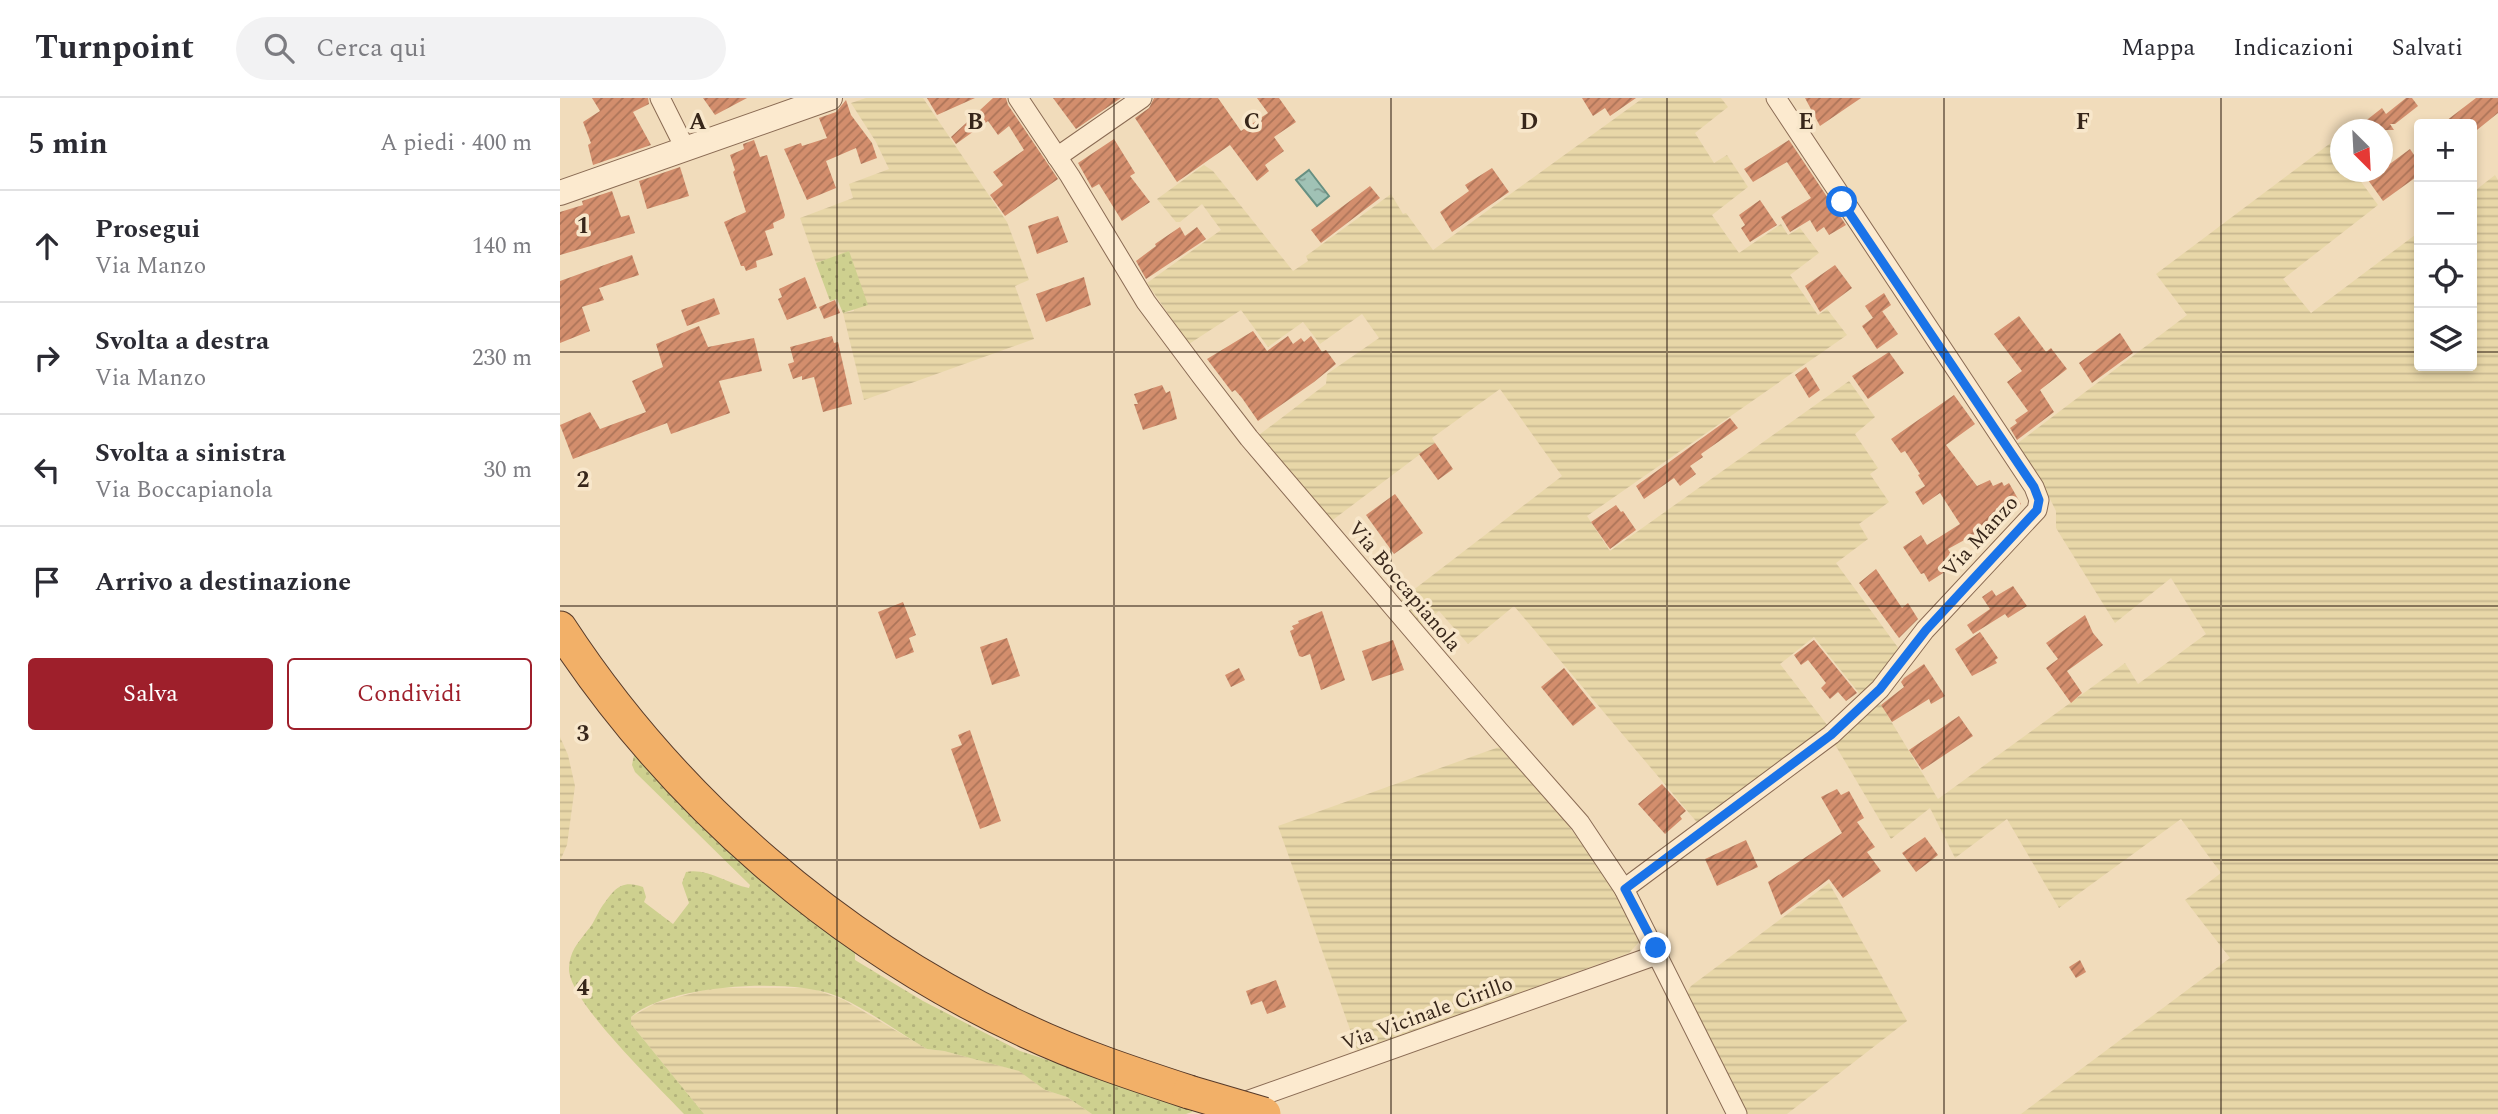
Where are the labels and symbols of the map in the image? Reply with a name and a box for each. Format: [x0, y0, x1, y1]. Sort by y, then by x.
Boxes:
text: A [689, 105, 707, 140]
text: B [967, 105, 983, 140]
text: C [1244, 105, 1260, 140]
text: D [1520, 105, 1538, 140]
text: E [1798, 105, 1814, 140]
text: F [2076, 105, 2090, 140]
north arrow [2330, 119, 2393, 182]
route start [1826, 186, 1857, 217]
text: 1 [577, 209, 589, 244]
text: 2 [577, 463, 590, 498]
street label: Via Manzo [1935, 488, 2027, 585]
street label: Via Boccapianola [1340, 514, 1469, 660]
text: 3 [577, 717, 590, 752]
route end [1640, 932, 1671, 963]
street label: Via Vicinale Cirillo [1337, 968, 1518, 1060]
text: 4 [577, 971, 590, 1006]

